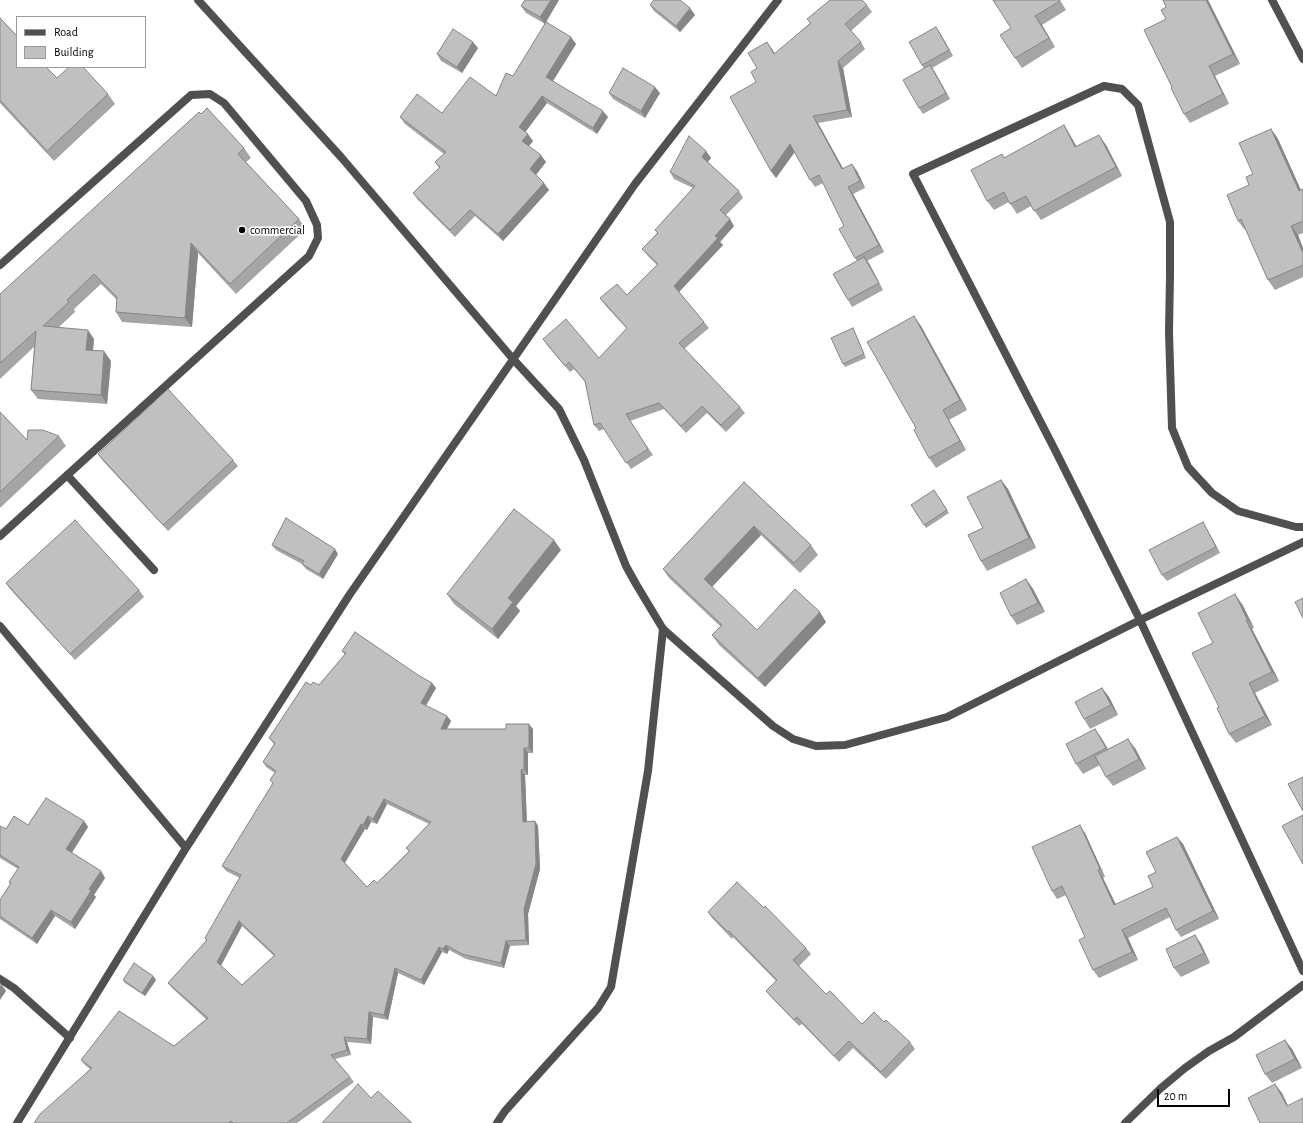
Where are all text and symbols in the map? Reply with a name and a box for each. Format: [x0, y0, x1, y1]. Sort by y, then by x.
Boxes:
legend [16, 16, 146, 68]
text: Road [54, 26, 78, 38]
text: Building [54, 46, 94, 58]
place label: commercial [250, 223, 305, 237]
marker: commercial [237, 225, 247, 235]
scale bar [1159, 1081, 1232, 1107]
text: 20 m [1164, 1090, 1187, 1102]

